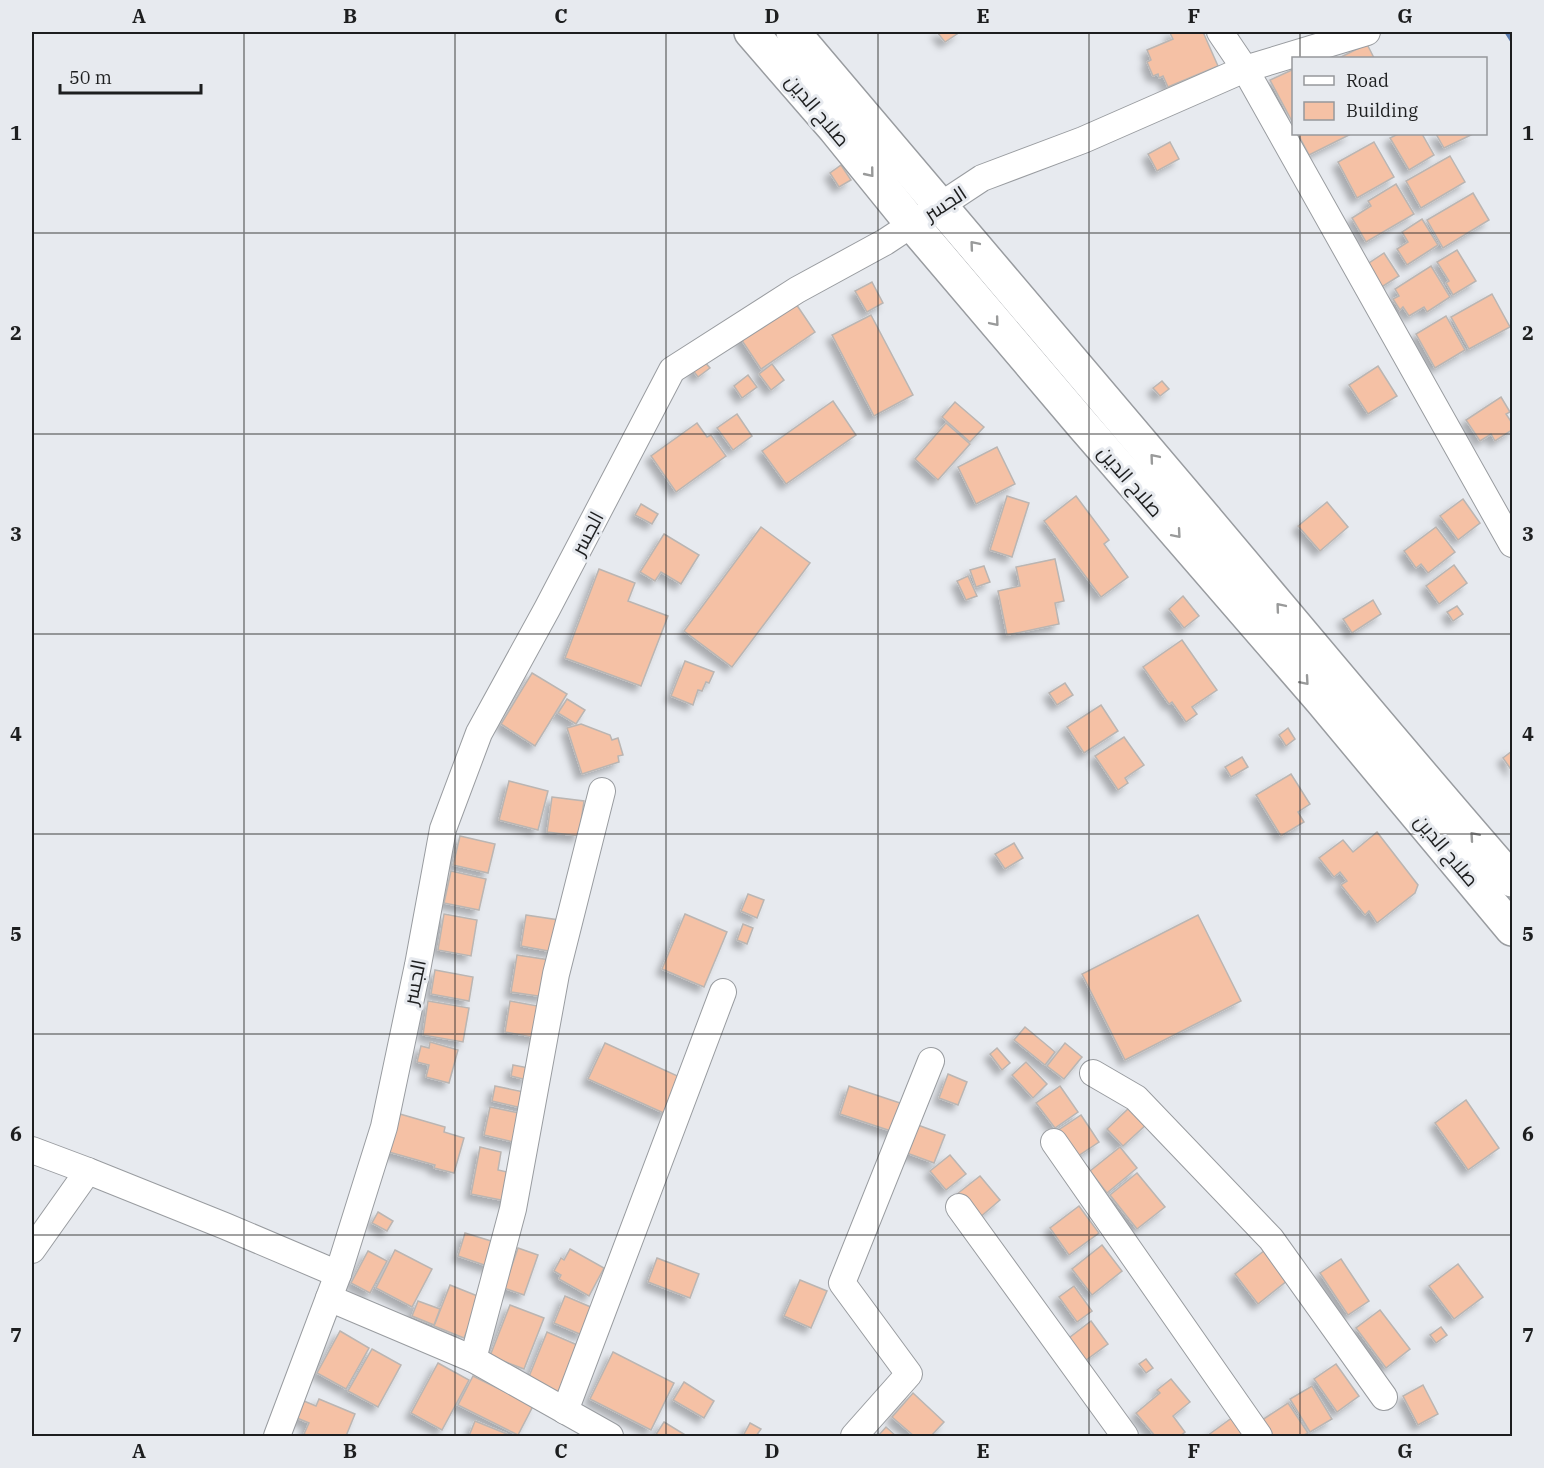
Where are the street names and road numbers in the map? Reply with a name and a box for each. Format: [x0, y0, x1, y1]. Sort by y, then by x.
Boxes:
street label: صلاح الدين [779, 68, 856, 153]
street label: الجسر [918, 179, 972, 227]
street label: صلاح الدين [1092, 439, 1170, 523]
street label: الجسر [564, 506, 610, 560]
street label: صلاح الدين [1408, 808, 1485, 893]
street label: الجسر [396, 957, 432, 1008]

